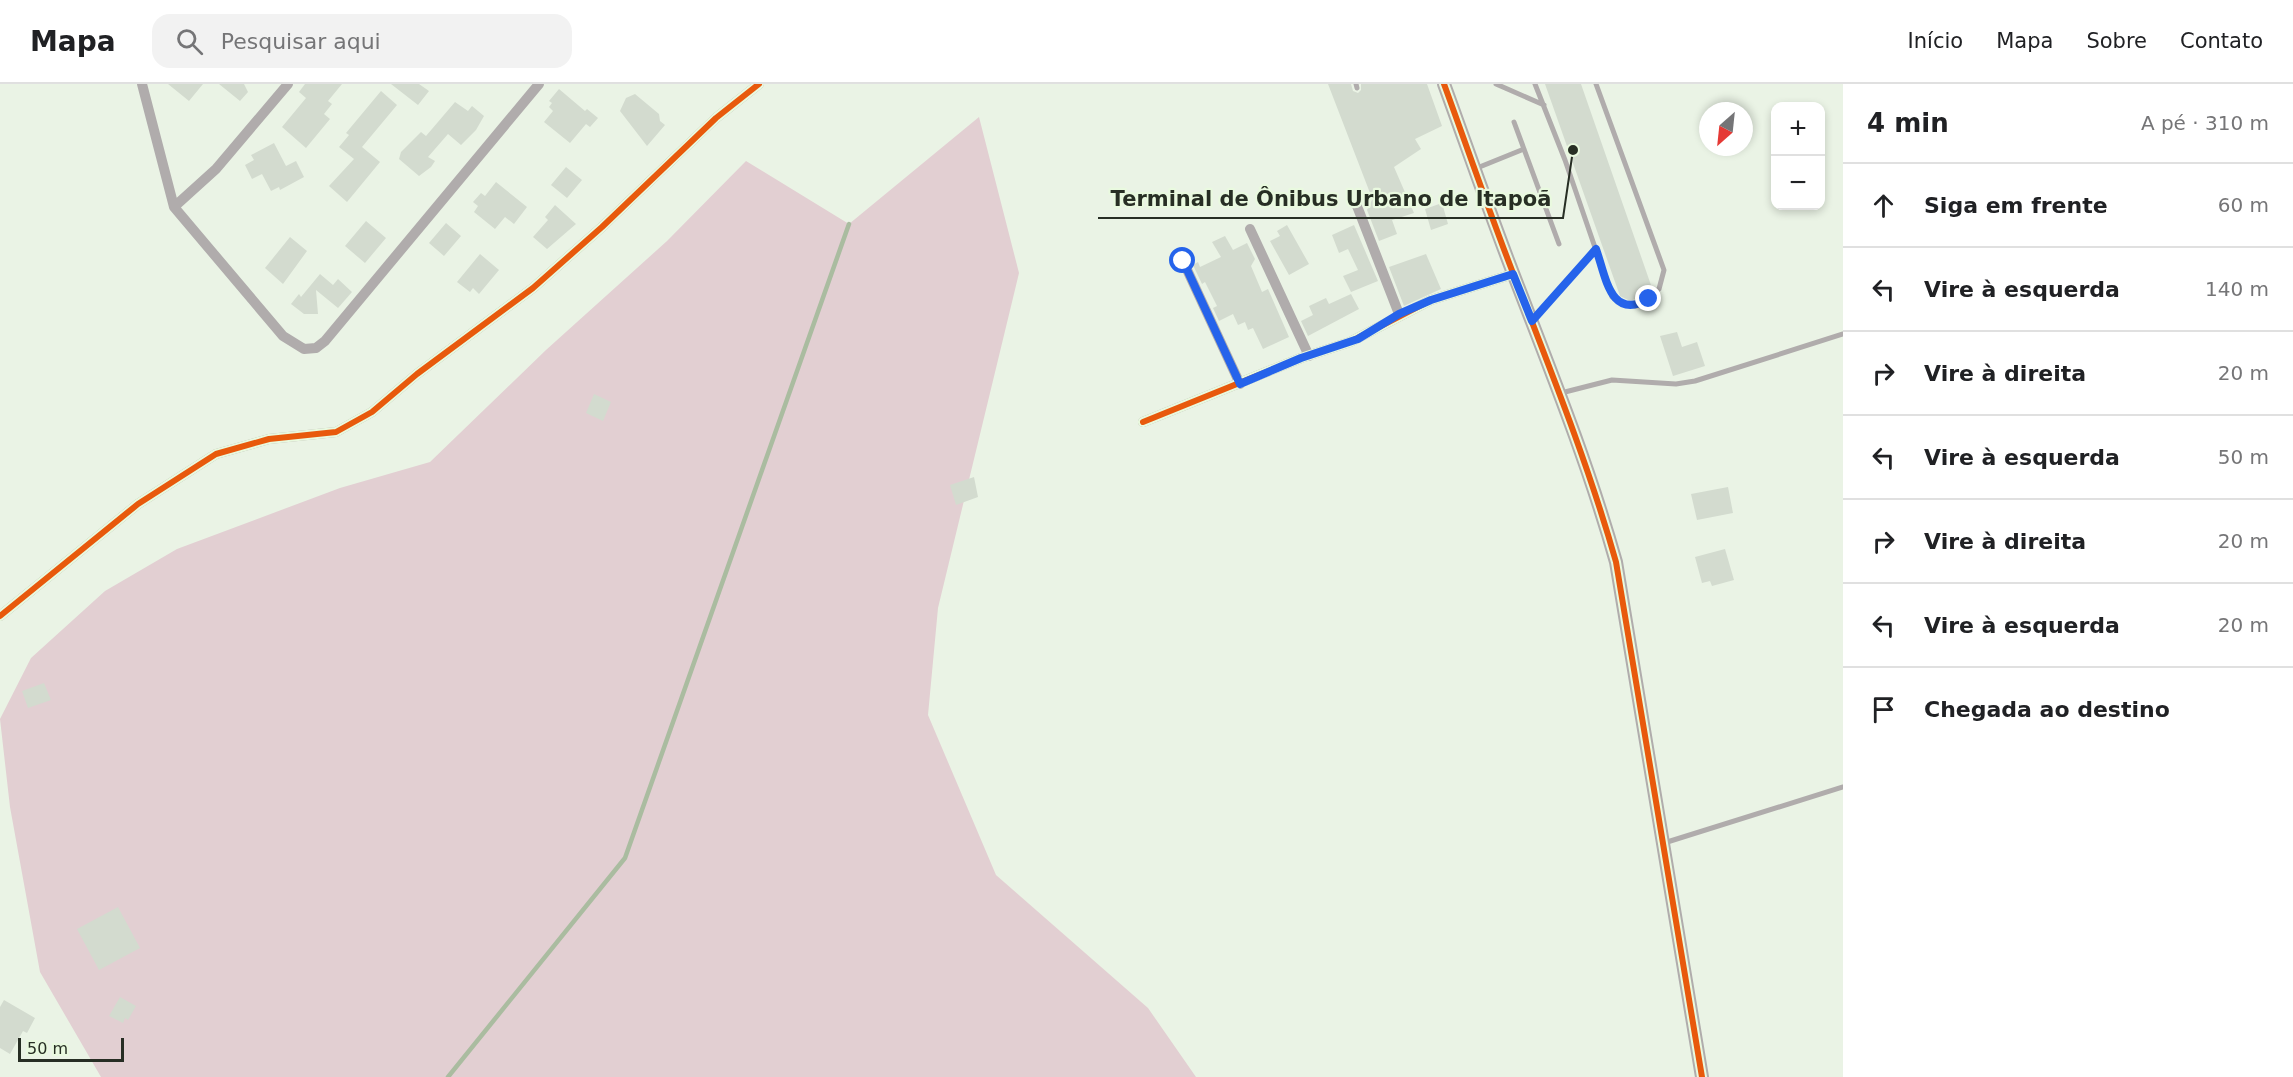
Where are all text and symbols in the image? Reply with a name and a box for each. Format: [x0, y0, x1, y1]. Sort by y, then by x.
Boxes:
search box [152, 14, 572, 68]
text: Mapa [30, 25, 116, 58]
icon: search [173, 25, 206, 58]
text: Pesquisar aqui [221, 29, 381, 54]
text: Início [1908, 29, 1963, 53]
text: Mapa [1996, 29, 2053, 53]
text: Sobre [2086, 29, 2147, 53]
text: Contato [2180, 29, 2263, 53]
north arrow [1699, 102, 1753, 156]
map controls [1771, 102, 1825, 210]
button: + [1771, 102, 1825, 156]
text: 4 min [1867, 108, 1949, 138]
text: A pé · 310 m [2141, 111, 2269, 135]
button: − [1771, 156, 1825, 210]
callout: Terminal de Ônibus Urbano de Itapoã [1098, 179, 1563, 218]
text: Terminal de Ônibus Urbano de Itapoã [1111, 186, 1551, 211]
icon: ahead [1867, 189, 1900, 222]
text: Siga em frente [1924, 193, 2108, 218]
text: 60 m [2218, 193, 2269, 217]
route start [1169, 247, 1195, 273]
icon: left [1867, 273, 1900, 306]
text: Vire à esquerda [1924, 277, 2120, 302]
text: 140 m [2205, 277, 2269, 301]
route end [1635, 285, 1661, 311]
icon: right [1867, 357, 1900, 390]
text: Vire à direita [1924, 361, 2086, 386]
text: 20 m [2218, 361, 2269, 385]
icon: left [1867, 441, 1900, 474]
text: Vire à esquerda [1924, 445, 2120, 470]
text: 50 m [2218, 445, 2269, 469]
icon: right [1867, 525, 1900, 558]
text: Vire à direita [1924, 529, 2086, 554]
text: 20 m [2218, 529, 2269, 553]
icon: left [1867, 609, 1900, 642]
text: Vire à esquerda [1924, 613, 2120, 638]
text: 20 m [2218, 613, 2269, 637]
icon: arrive [1867, 693, 1900, 726]
text: Chegada ao destino [1924, 697, 2170, 722]
scale bar [18, 1035, 124, 1062]
text: 50 m [27, 1039, 68, 1058]

